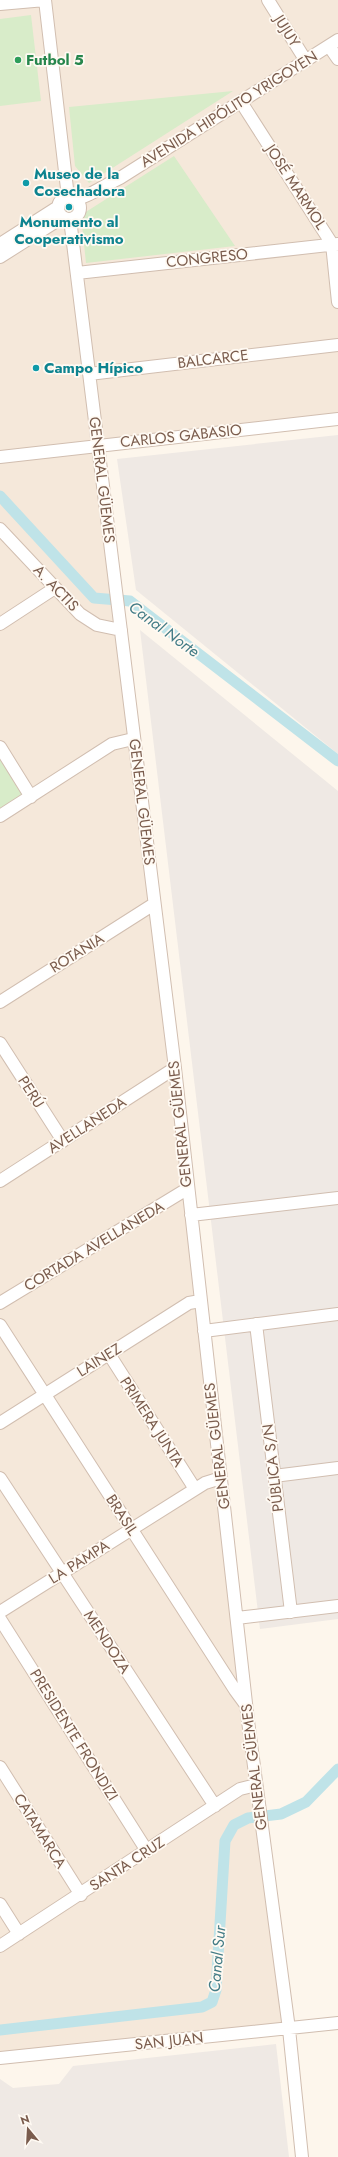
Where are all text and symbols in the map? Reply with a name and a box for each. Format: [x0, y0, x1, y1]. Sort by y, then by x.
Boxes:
street label: JUJUY [267, 9, 306, 52]
street label: AVENIDA HIPÓLITO YRIGOYEN [136, 45, 322, 173]
place label: Futbol 5 [26, 49, 84, 71]
marker: Futbol 5 [13, 55, 23, 65]
street label: JOSÉ MARMOL [259, 138, 332, 234]
place label: Museo de la Cosechadora [34, 163, 125, 202]
marker: Museo de la Cosechadora [21, 178, 31, 188]
marker: Monumento al Cooperativismo [64, 202, 74, 212]
place label: Monumento al Cooperativismo [14, 211, 124, 250]
street label: CONGRESO [165, 243, 249, 273]
street label: BALCARCE [176, 344, 250, 374]
place label: Campo Hípico [44, 357, 143, 379]
marker: Campo Hípico [31, 363, 41, 373]
street label: GENERAL GÜEMES [83, 416, 121, 544]
street label: CARLOS GABASIO [119, 419, 243, 453]
street label: A. ACTIS [28, 560, 84, 616]
water label: Canal Norte [124, 595, 204, 663]
street label: GENERAL GÜEMES [123, 738, 161, 866]
street label: ROTANIA [46, 928, 109, 978]
street label: GENERAL GÜEMES [162, 1060, 198, 1188]
street label: PERÚ [12, 1072, 50, 1112]
street label: AVELLANEDA [43, 1091, 131, 1159]
street label: CORTADA AVELLANEDA [20, 1195, 168, 1297]
street label: LAINEZ [72, 1338, 126, 1382]
street label: PRIMERA JUNTA [115, 1373, 189, 1471]
street label: GENERAL GÜEMES [198, 1382, 236, 1510]
street label: PÚBLICA S/N [257, 1423, 289, 1513]
street label: BRASIL [100, 1490, 144, 1540]
street label: LA PAMPA [44, 1535, 114, 1589]
street label: MENDOZA [78, 1606, 136, 1678]
street label: PRESIDENTE FRONDIZI [24, 1665, 124, 1805]
street label: GENERAL GÜEMES [235, 1703, 273, 1831]
street label: CATAMARCA [8, 1789, 72, 1873]
street label: SANTA CRUZ [85, 1831, 169, 1897]
water label: Canal Sur [203, 1923, 232, 1993]
street label: SAN JUAN [134, 2026, 204, 2056]
north arrow [8, 2109, 48, 2149]
text: N [18, 2111, 32, 2128]

